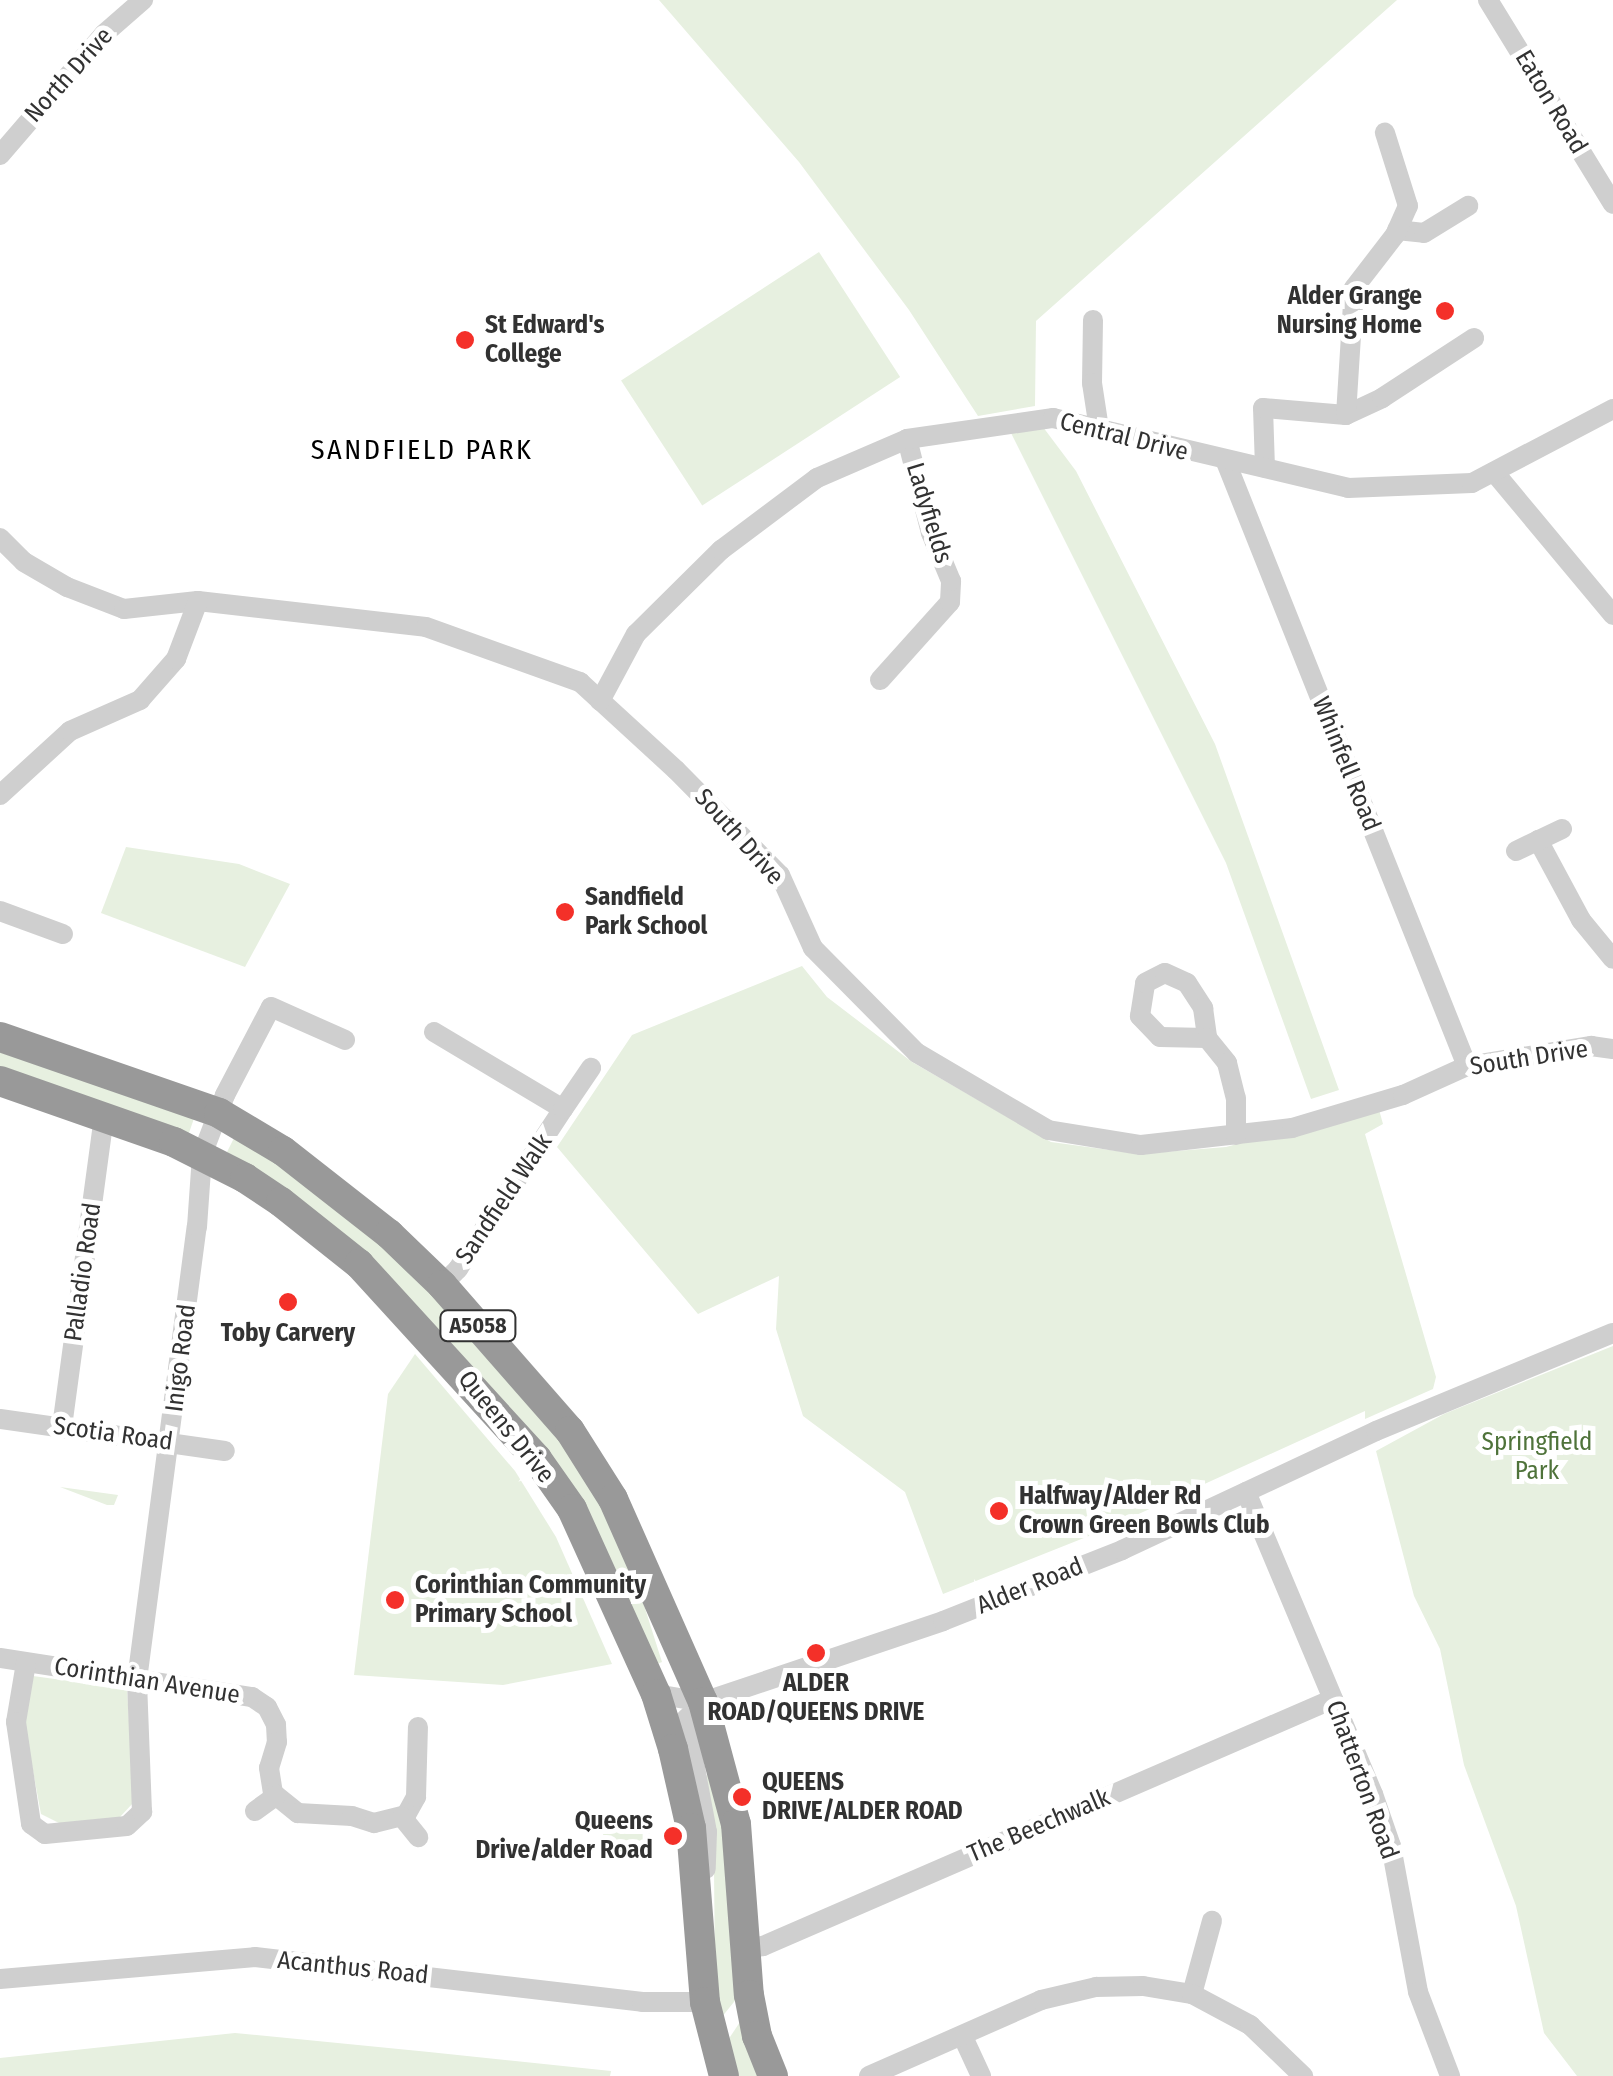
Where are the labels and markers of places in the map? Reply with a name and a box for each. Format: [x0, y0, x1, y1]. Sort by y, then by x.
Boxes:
place label: Alder Grange Nursing Home [1277, 282, 1422, 341]
marker: Alder Grange Nursing Home [1432, 298, 1458, 324]
place label: St Edward's College [485, 311, 605, 370]
marker: St Edward's College [454, 329, 476, 351]
place label: Sandfield Park School [585, 883, 707, 942]
marker: Sandfield Park School [554, 901, 576, 923]
marker: Toby Carvery [277, 1291, 299, 1313]
place label: Toby Carvery [221, 1318, 355, 1348]
place label: Halfway/Alder Rd Crown Green Bowls Club [1019, 1482, 1270, 1541]
marker: Halfway/Alder Rd Crown Green Bowls Club [988, 1500, 1010, 1522]
place label: Corinthian Community Primary School [415, 1571, 646, 1630]
marker: Corinthian Community Primary School [384, 1589, 406, 1611]
marker: ALDER ROAD/QUEENS DRIVE [805, 1642, 827, 1664]
place label: ALDER ROAD/QUEENS DRIVE [708, 1669, 924, 1728]
place label: QUEENS DRIVE/ALDER ROAD [762, 1768, 963, 1827]
marker: QUEENS DRIVE/ALDER ROAD [731, 1786, 753, 1808]
place label: Queens Drive/alder Road [475, 1807, 653, 1866]
marker: Queens Drive/alder Road [662, 1825, 684, 1847]

